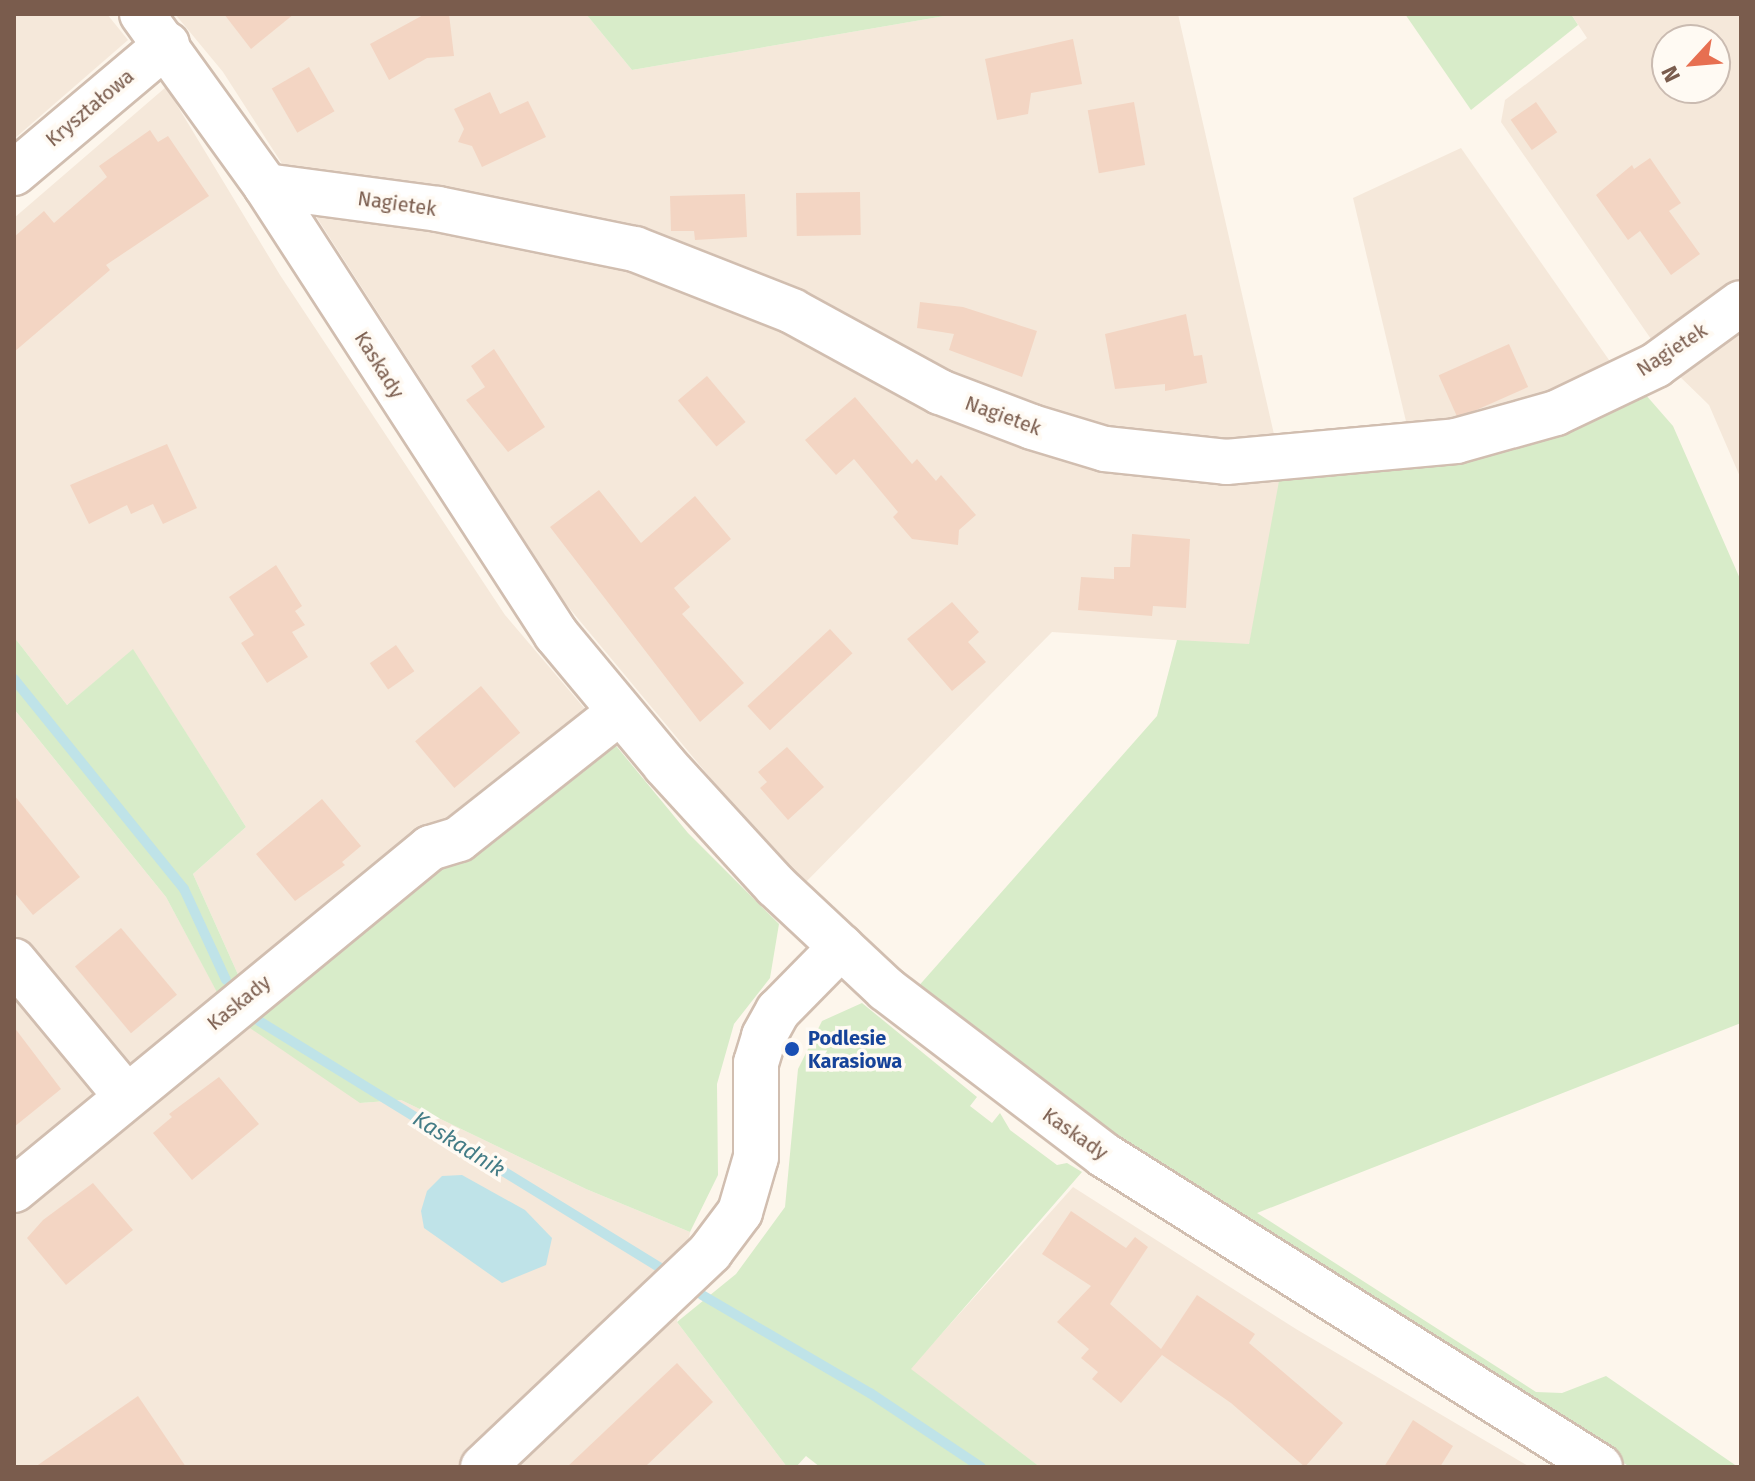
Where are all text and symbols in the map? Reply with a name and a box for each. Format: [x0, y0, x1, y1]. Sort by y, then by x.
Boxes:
north arrow [1651, 24, 1731, 104]
text: N [1655, 61, 1686, 86]
street label: Kryształowa [41, 64, 139, 152]
street label: Nagietek [356, 187, 438, 221]
street label: Nagietek [1632, 318, 1712, 382]
street label: Kaskady [349, 327, 409, 403]
street label: Nagietek [962, 391, 1044, 441]
street label: Kaskady [203, 970, 275, 1036]
place label: Podlesie Karasiowa [808, 1026, 902, 1073]
marker: Podlesie Karasiowa [783, 1040, 801, 1058]
street label: Kaskady [1038, 1103, 1112, 1165]
water label: Kaskadnik [408, 1105, 510, 1183]

